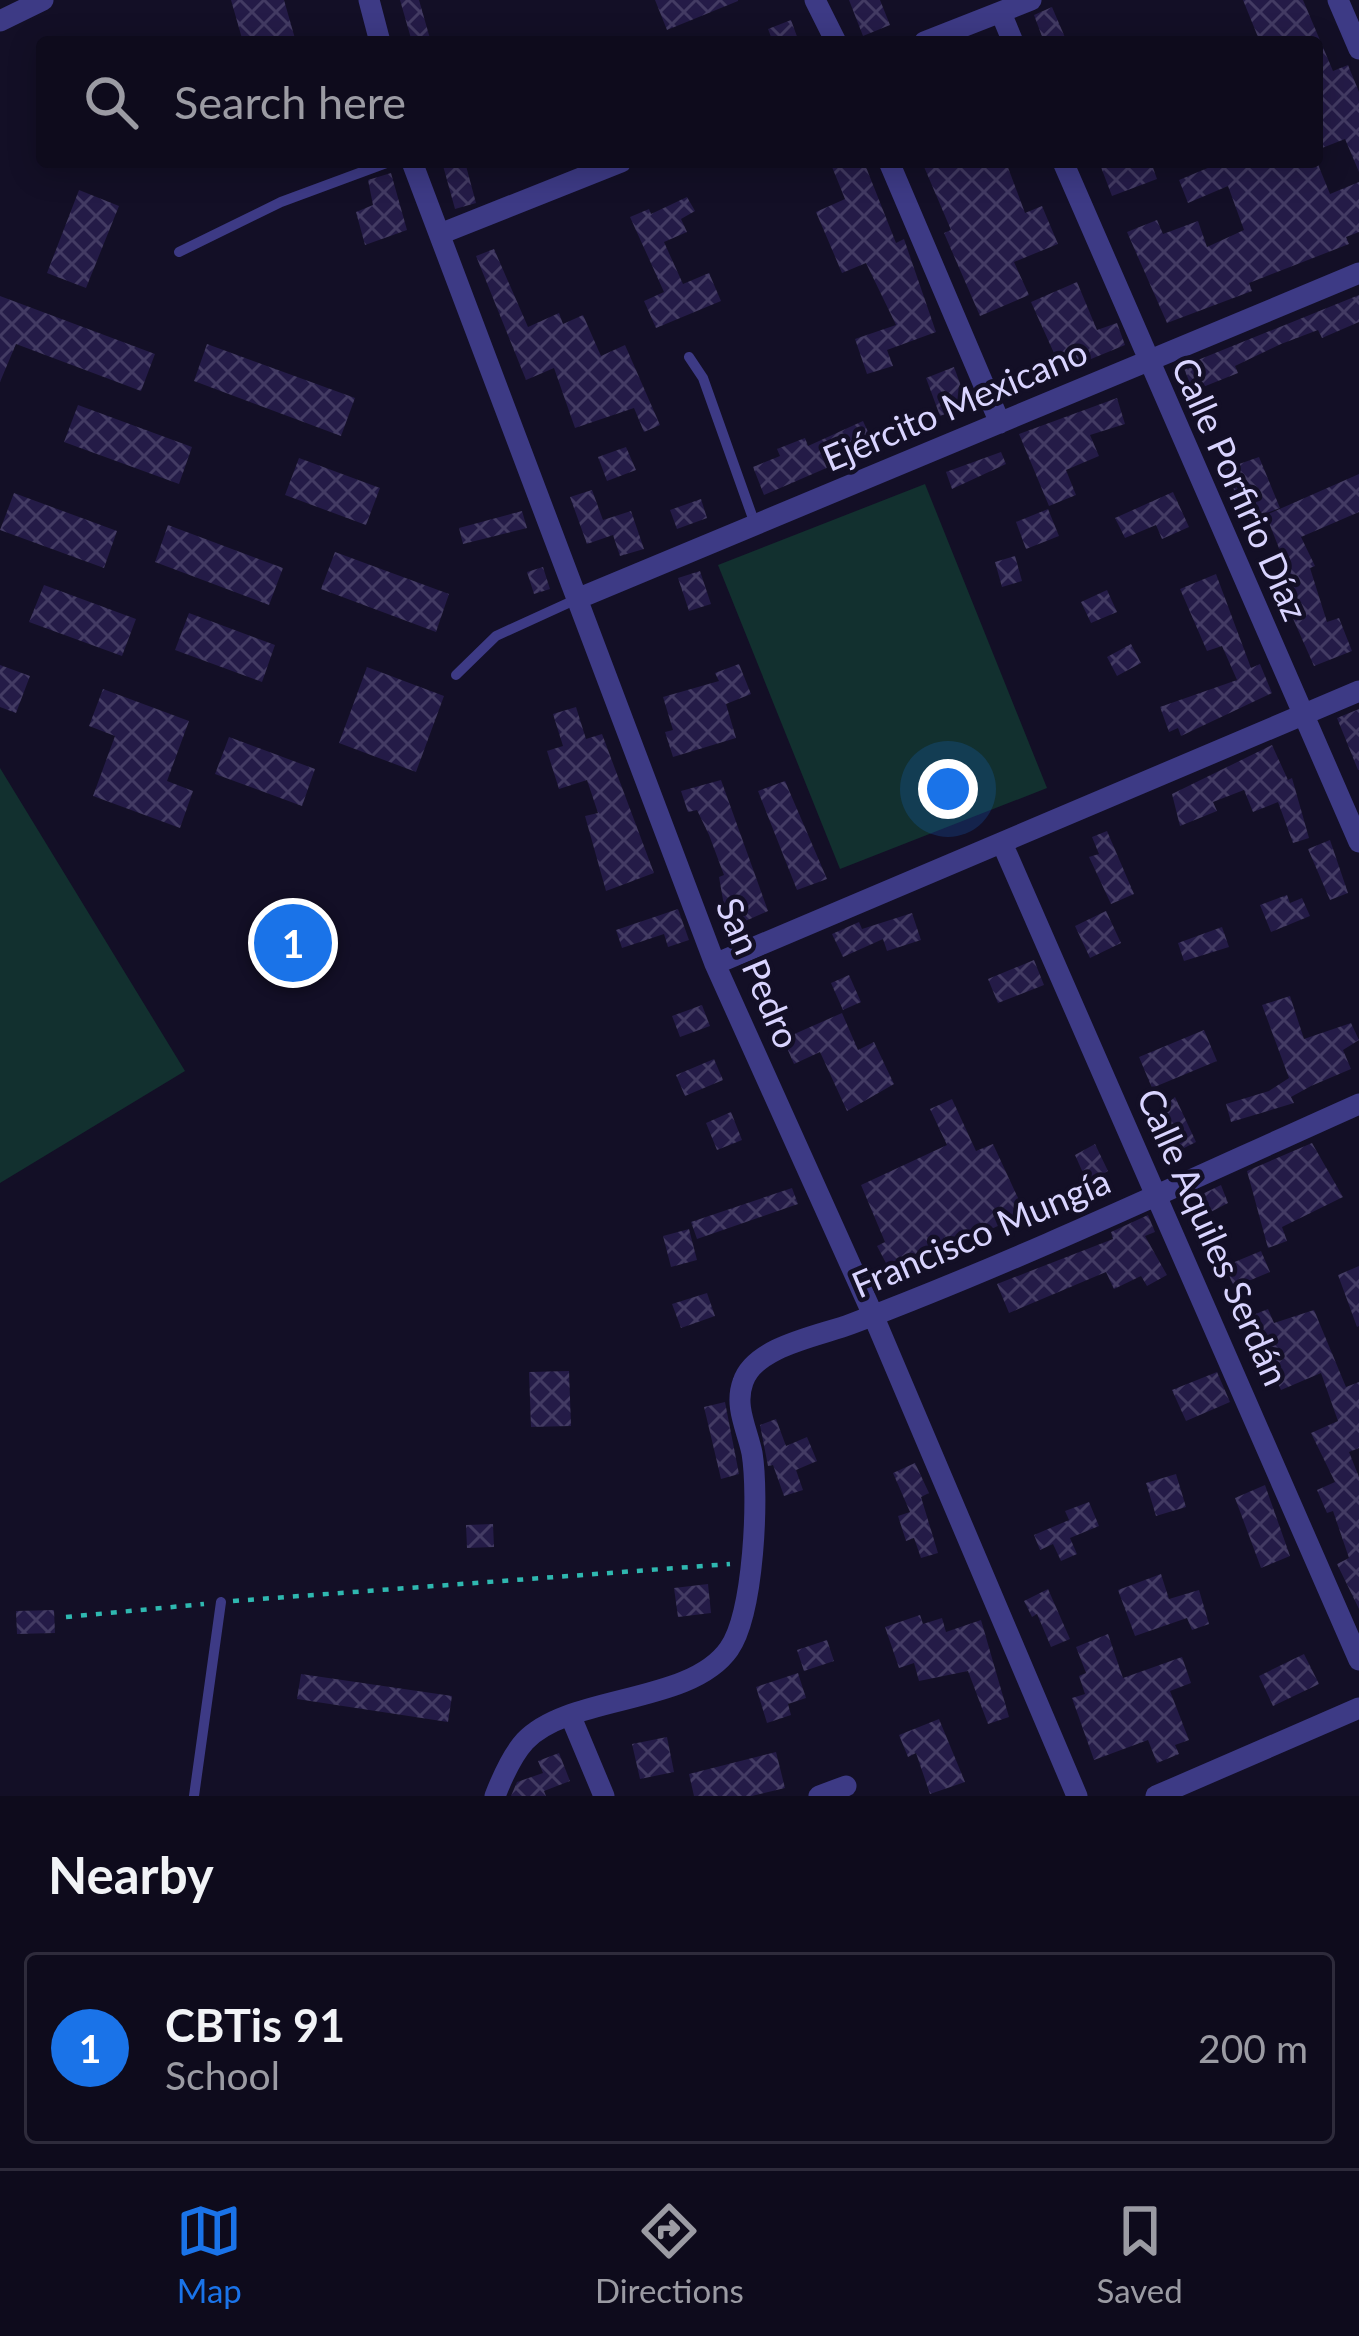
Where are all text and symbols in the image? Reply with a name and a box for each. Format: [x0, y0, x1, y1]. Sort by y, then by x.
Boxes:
search box [36, 36, 1323, 168]
icon: search [78, 69, 144, 135]
text: Search here [174, 75, 406, 129]
street label: Ejército Mexicano [816, 329, 1093, 480]
street label: Calle Porfirio Díaz [1163, 350, 1319, 627]
your location [918, 759, 978, 819]
street label: San Pedro [708, 891, 810, 1054]
pin: 1 [254, 898, 332, 988]
street label: Calle Aquiles Serdán [1129, 1081, 1299, 1392]
street label: Francisco Mungía [845, 1158, 1116, 1306]
text: Nearby [48, 1844, 214, 1905]
text: CBTis 91 [165, 1998, 345, 2052]
text: 1 [79, 2025, 101, 2071]
text: 200 m [1198, 2025, 1308, 2071]
text: School [165, 2052, 280, 2098]
tab: Map [176, 2198, 242, 2310]
tab: Directions [595, 2198, 744, 2310]
tab: Saved [1096, 2198, 1183, 2310]

